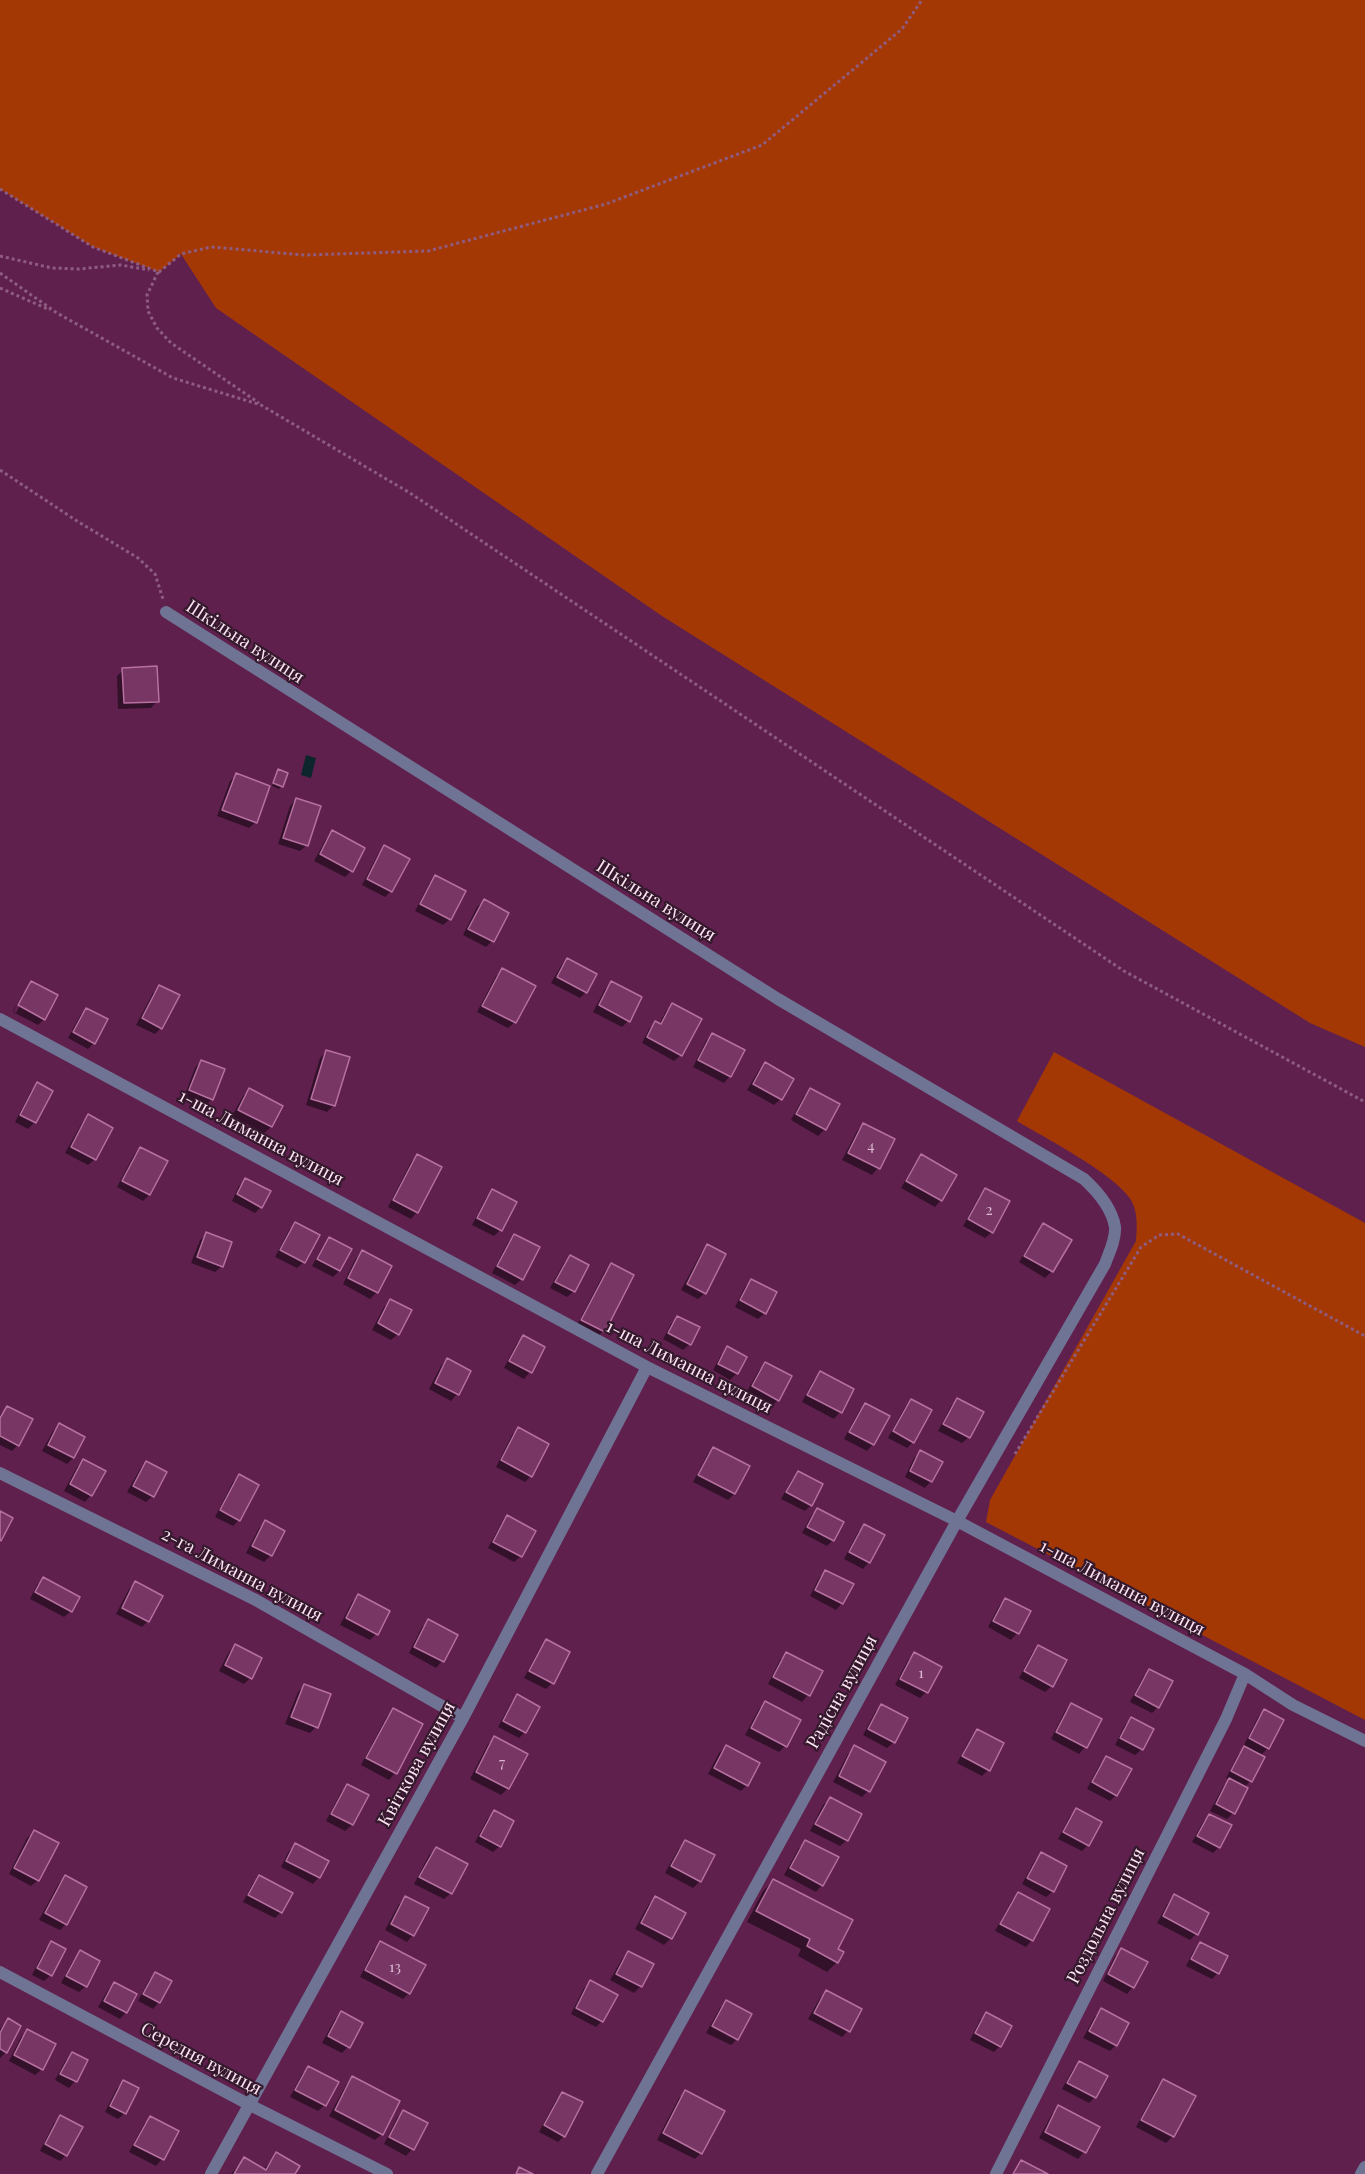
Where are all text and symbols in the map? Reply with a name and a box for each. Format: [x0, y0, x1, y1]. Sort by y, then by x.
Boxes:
street label: Шкільна вулиця [182, 596, 308, 688]
street label: Шкільна вулиця [592, 856, 720, 946]
street label: 1-ша Лиманна вулиця [175, 1085, 347, 1191]
house number: 4 [867, 1137, 875, 1155]
house number: 2 [985, 1201, 993, 1219]
street label: 1-ша Лиманна вулиця [602, 1316, 776, 1418]
street label: 2-га Лиманна вулиця [158, 1523, 326, 1627]
street label: 1-ша Лиманна вулиця [1036, 1535, 1208, 1641]
street label: Радісна вулиця [802, 1632, 882, 1752]
house number: 1 [918, 1664, 924, 1682]
street label: Квіткова вулиця [374, 1698, 460, 1830]
house number: 7 [499, 1754, 505, 1772]
street label: Роздольна вулиця [1062, 1845, 1150, 1987]
house number: 13 [389, 1958, 401, 1976]
street label: Середня вулиця [137, 2018, 265, 2100]

